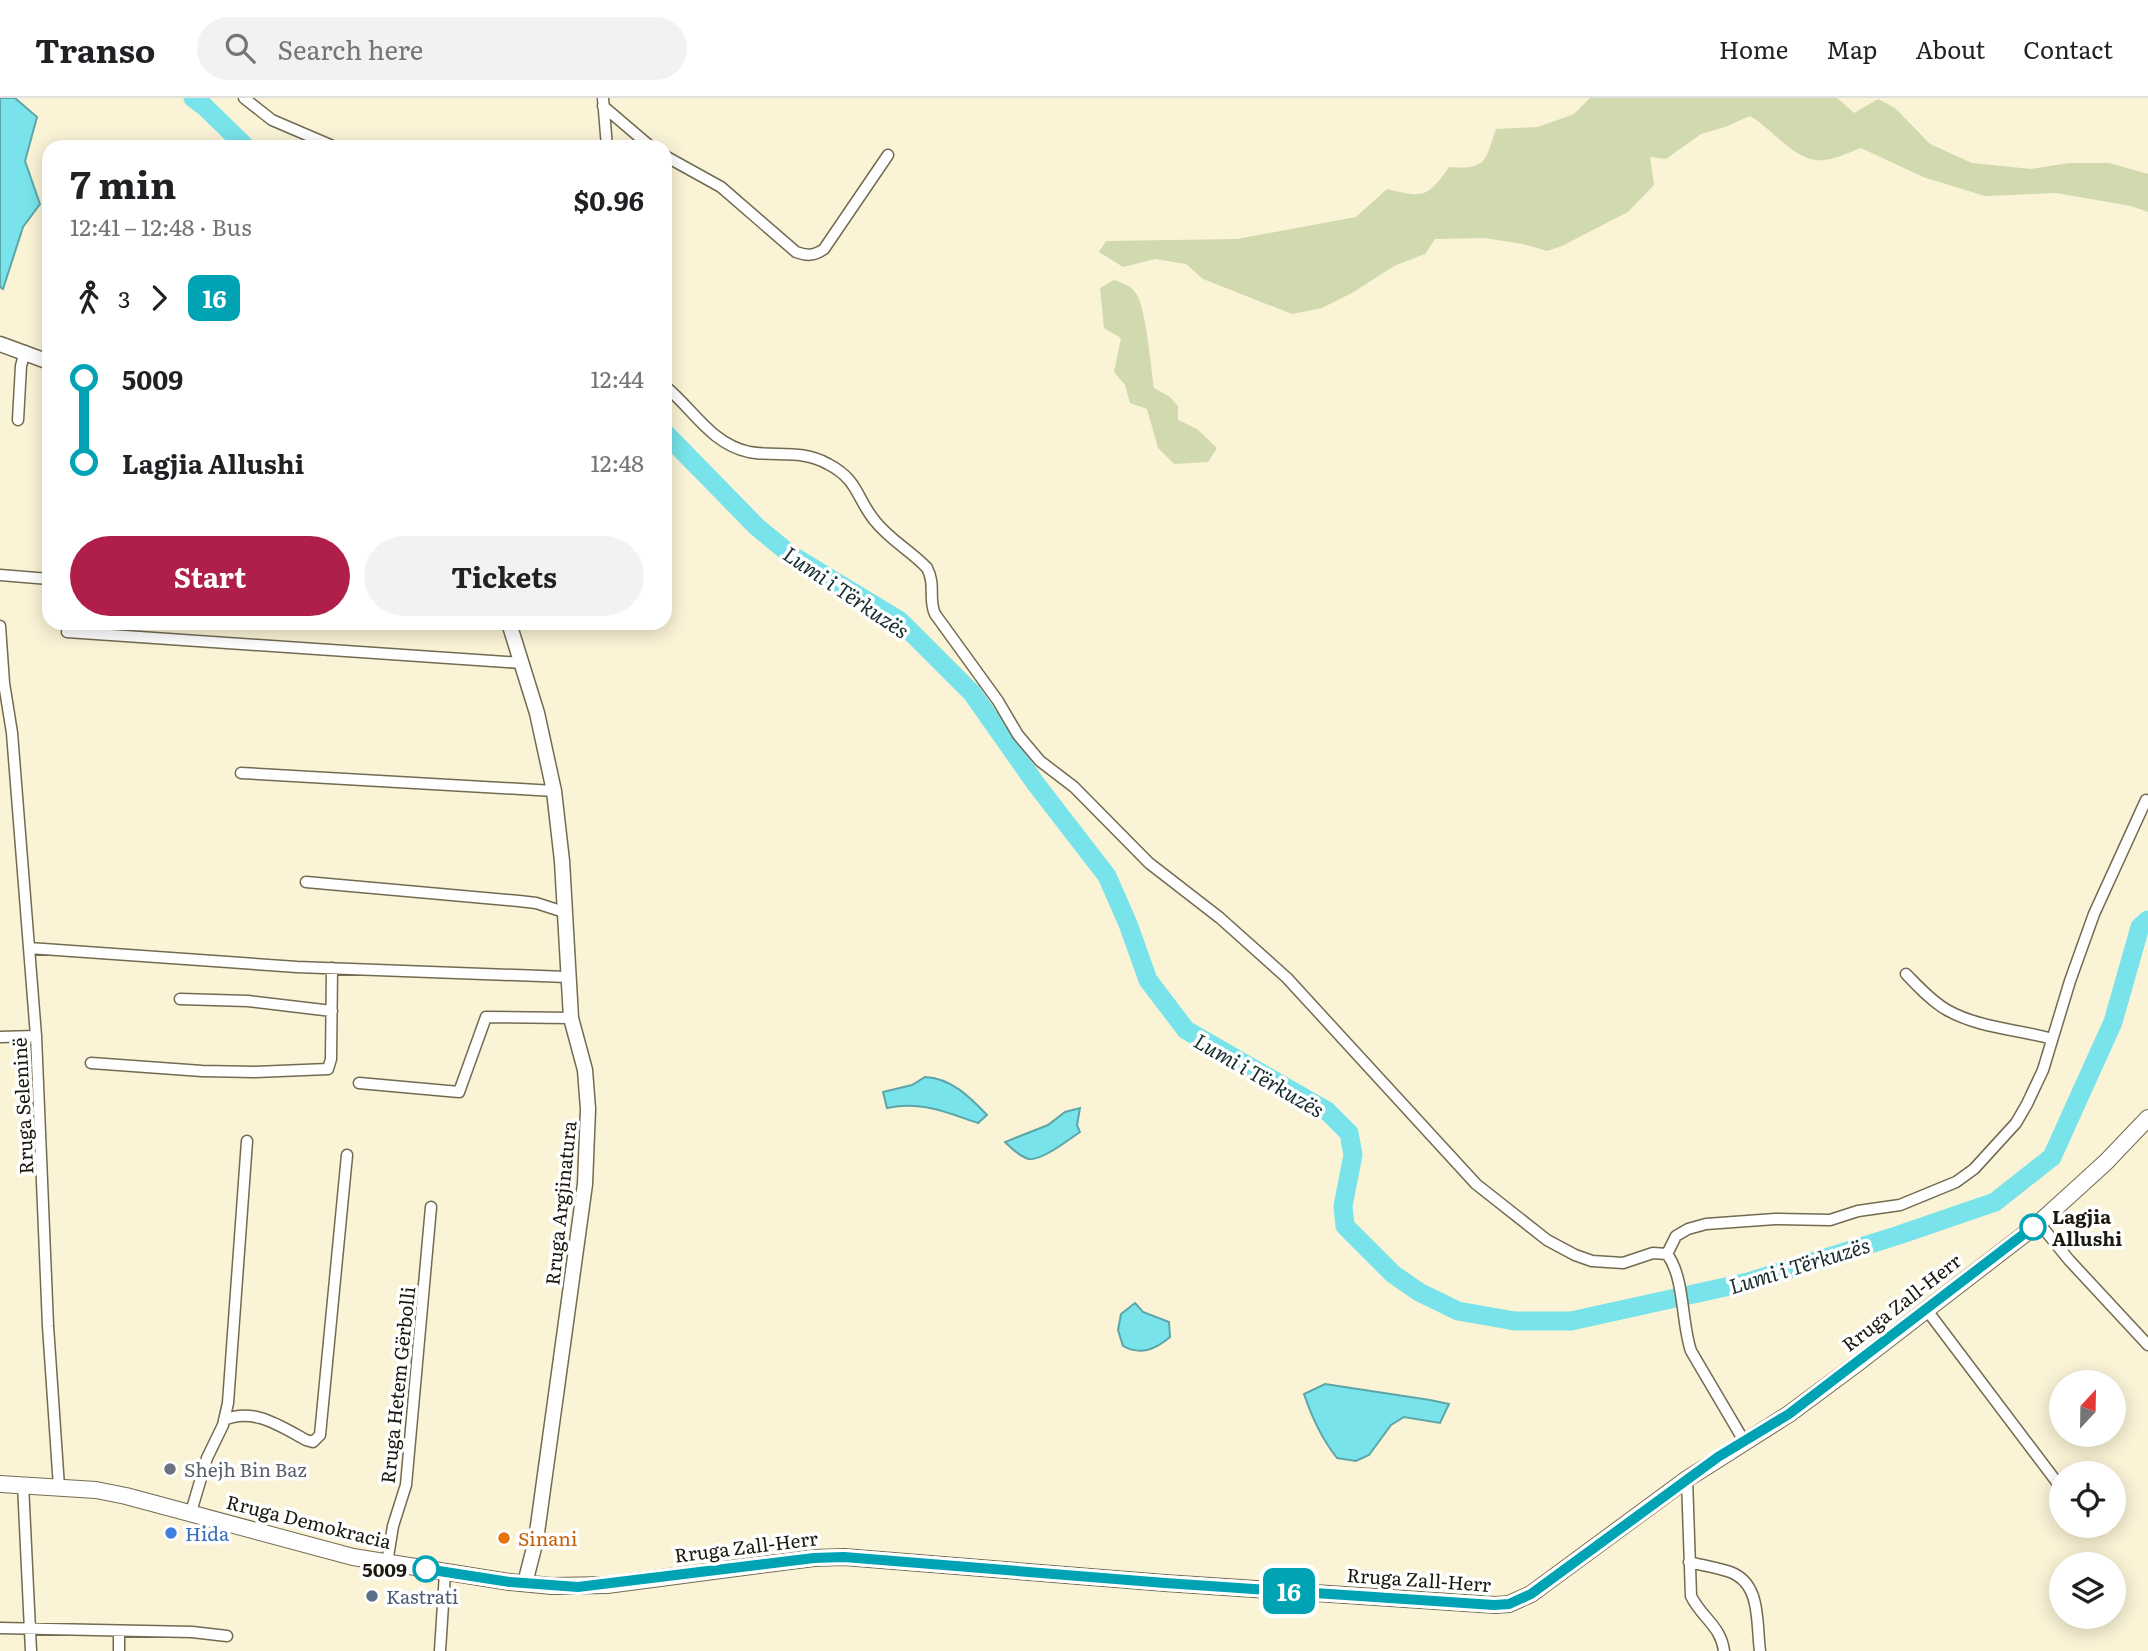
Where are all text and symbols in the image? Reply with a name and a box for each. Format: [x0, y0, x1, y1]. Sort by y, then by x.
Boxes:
search box [197, 17, 687, 80]
text: Transo [35, 24, 155, 73]
icon: search [221, 29, 259, 67]
text: Search here [277, 29, 423, 68]
text: Home [1719, 31, 1788, 66]
text: Map [1826, 31, 1877, 66]
text: About [1915, 31, 1985, 66]
text: Contact [2023, 31, 2113, 66]
text: 7 min [70, 154, 176, 211]
text: $0.96 [574, 180, 644, 219]
text: 12:41 – 12:48 · Bus [70, 209, 252, 243]
icon: walk [70, 279, 108, 317]
icon: forward [140, 279, 178, 317]
text: 16 [202, 280, 226, 315]
text: 3 [118, 281, 130, 315]
text: 5009 [122, 359, 183, 398]
text: 12:44 [590, 361, 644, 395]
text: Lagjia Allushi [122, 443, 304, 482]
text: 12:48 [590, 445, 644, 479]
button: Start [70, 536, 350, 616]
button: Tickets [364, 536, 644, 616]
water label: Lumi i Tërkuzës [778, 537, 916, 645]
water label: Lumi i Tërkuzës [1189, 1024, 1331, 1124]
street label: Rruga Seleninë [4, 1037, 40, 1175]
street label: Rruga Argjinatura [537, 1119, 583, 1287]
place label: Lagjia Allushi [2052, 1202, 2122, 1252]
marker: Lagjia Allushi [2020, 1214, 2046, 1240]
water label: Lumi i Tërkuzës [1725, 1228, 1873, 1300]
street label: Rruga Zall-Herr [1835, 1246, 1967, 1358]
street label: Rruga Hetem Gërbolli [373, 1285, 421, 1485]
north arrow [2049, 1370, 2126, 1447]
map controls [2049, 1370, 2126, 1629]
place label: Shejh Bin Baz [184, 1455, 307, 1483]
marker: Shejh Bin Baz [162, 1461, 178, 1477]
button: locate [2049, 1461, 2126, 1538]
street label: Rruga Demokracia [224, 1487, 395, 1555]
place label: Hida [185, 1519, 230, 1547]
street label: Rruga Zall-Herr [673, 1523, 819, 1569]
place label: Sinani [518, 1524, 577, 1552]
marker: Hida [163, 1525, 179, 1541]
marker: Sinani [496, 1530, 512, 1546]
button: layers [2049, 1552, 2126, 1629]
place label: 5009 [362, 1555, 407, 1583]
marker: 5009 [413, 1556, 439, 1582]
street label: Rruga Zall-Herr [1346, 1560, 1492, 1598]
line badge: 16 [1258, 1568, 1320, 1614]
text: 16 [1277, 1573, 1301, 1608]
place label: Kastrati [386, 1582, 458, 1610]
marker: Kastrati [364, 1588, 380, 1604]

